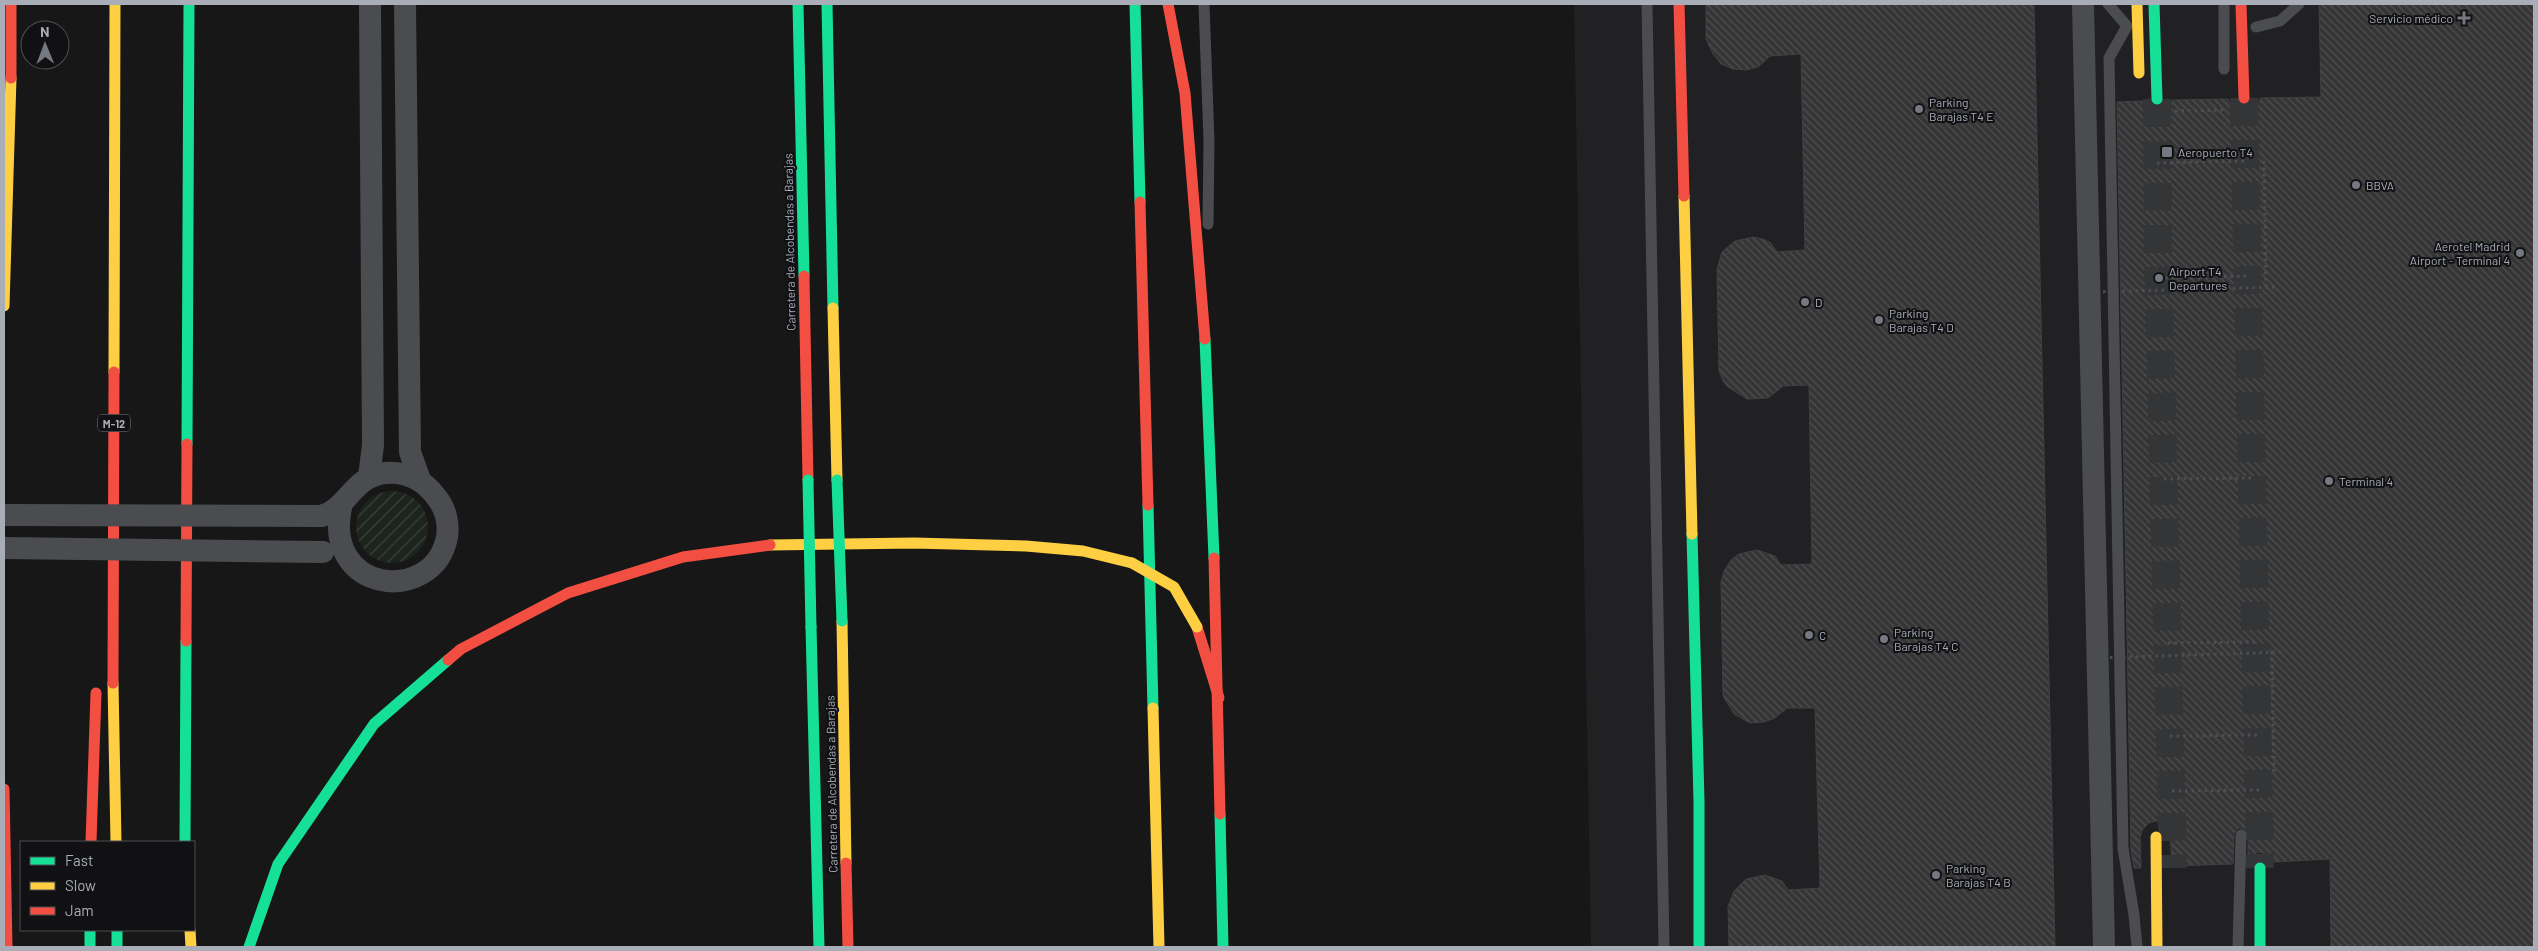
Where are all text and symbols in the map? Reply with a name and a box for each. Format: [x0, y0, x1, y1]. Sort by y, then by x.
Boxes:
place label: Servicio médico [2369, 11, 2453, 25]
marker: Servicio médico [2457, 11, 2471, 25]
north arrow [20, 20, 70, 70]
text: N [40, 23, 50, 40]
place label: Parking Barajas T4 E [1929, 95, 1993, 123]
marker: Parking Barajas T4 E [1913, 103, 1925, 115]
marker: Aeropuerto T4 [2160, 145, 2174, 159]
place label: Aeropuerto T4 [2178, 145, 2253, 159]
street label: Carretera de Alcobendas a Barajas [780, 153, 798, 331]
place label: BBVA [2366, 178, 2394, 192]
marker: BBVA [2350, 179, 2362, 191]
place label: Aerotel Madrid Airport - Terminal 4 [2410, 239, 2510, 267]
marker: Aerotel Madrid Airport - Terminal 4 [2514, 247, 2526, 259]
place label: Airport T4 Departures [2169, 264, 2228, 292]
marker: Airport T4 Departures [2153, 272, 2165, 284]
place label: D [1815, 295, 1822, 309]
marker: D [1799, 296, 1811, 308]
place label: Parking Barajas T4 D [1889, 306, 1954, 334]
marker: Parking Barajas T4 D [1873, 314, 1885, 326]
road number: M-12 [98, 414, 130, 432]
place label: Terminal 4 [2339, 474, 2393, 488]
marker: Terminal 4 [2323, 475, 2335, 487]
place label: Parking Barajas T4 C [1894, 625, 1958, 653]
place label: C [1819, 628, 1826, 642]
marker: C [1803, 629, 1815, 641]
marker: Parking Barajas T4 C [1878, 633, 1890, 645]
street label: Carretera de Alcobendas a Barajas [822, 695, 840, 873]
legend [20, 841, 195, 931]
text: Fast [65, 851, 93, 869]
place label: Parking Barajas T4 B [1946, 861, 2011, 889]
marker: Parking Barajas T4 B [1930, 869, 1942, 881]
text: Slow [65, 876, 96, 894]
text: Jam [65, 901, 94, 919]

